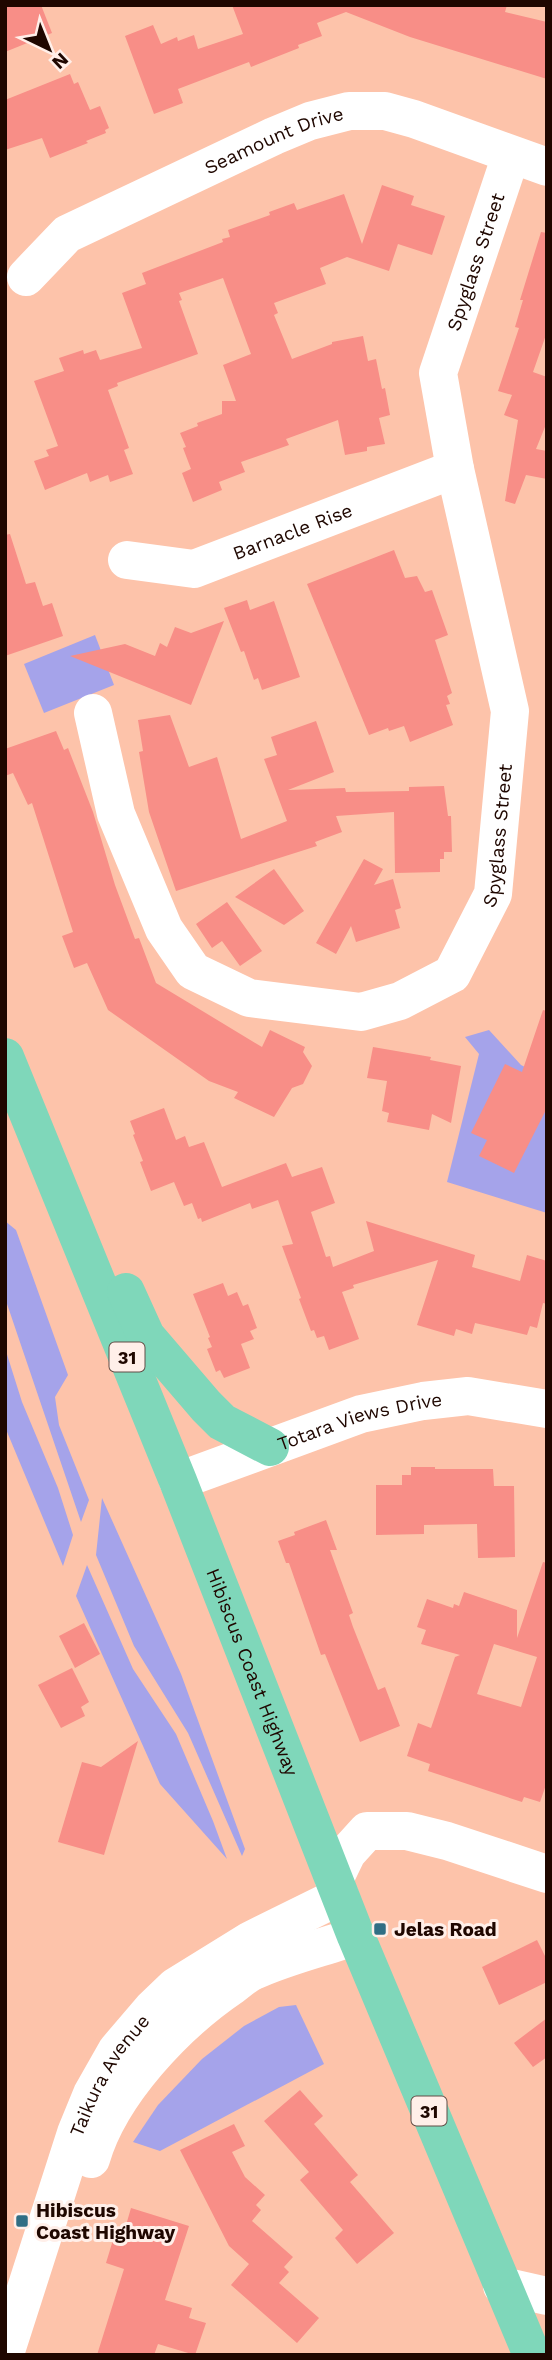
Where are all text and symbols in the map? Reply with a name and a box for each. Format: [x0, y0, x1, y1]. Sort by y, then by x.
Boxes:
north arrow [14, 14, 84, 84]
text: N [47, 48, 73, 74]
street label: Seamount Drive [201, 101, 346, 179]
street label: Spyglass Street [441, 190, 509, 334]
street label: Barnacle Rise [229, 498, 355, 565]
street label: Spyglass Street [477, 763, 517, 911]
road number: 31 [110, 1342, 144, 1372]
street label: Totara Views Drive [274, 1387, 443, 1455]
street label: Hibiscus Coast Highway [202, 1565, 304, 1779]
place label: Jelas Road [394, 1918, 497, 1941]
marker: Jelas Road [372, 1921, 388, 1937]
street label: Taikura Avenue [64, 2009, 154, 2140]
road number: 31 [412, 2096, 446, 2126]
place label: Hibiscus Coast Highway [36, 2199, 175, 2244]
marker: Hibiscus Coast Highway [14, 2213, 30, 2229]

